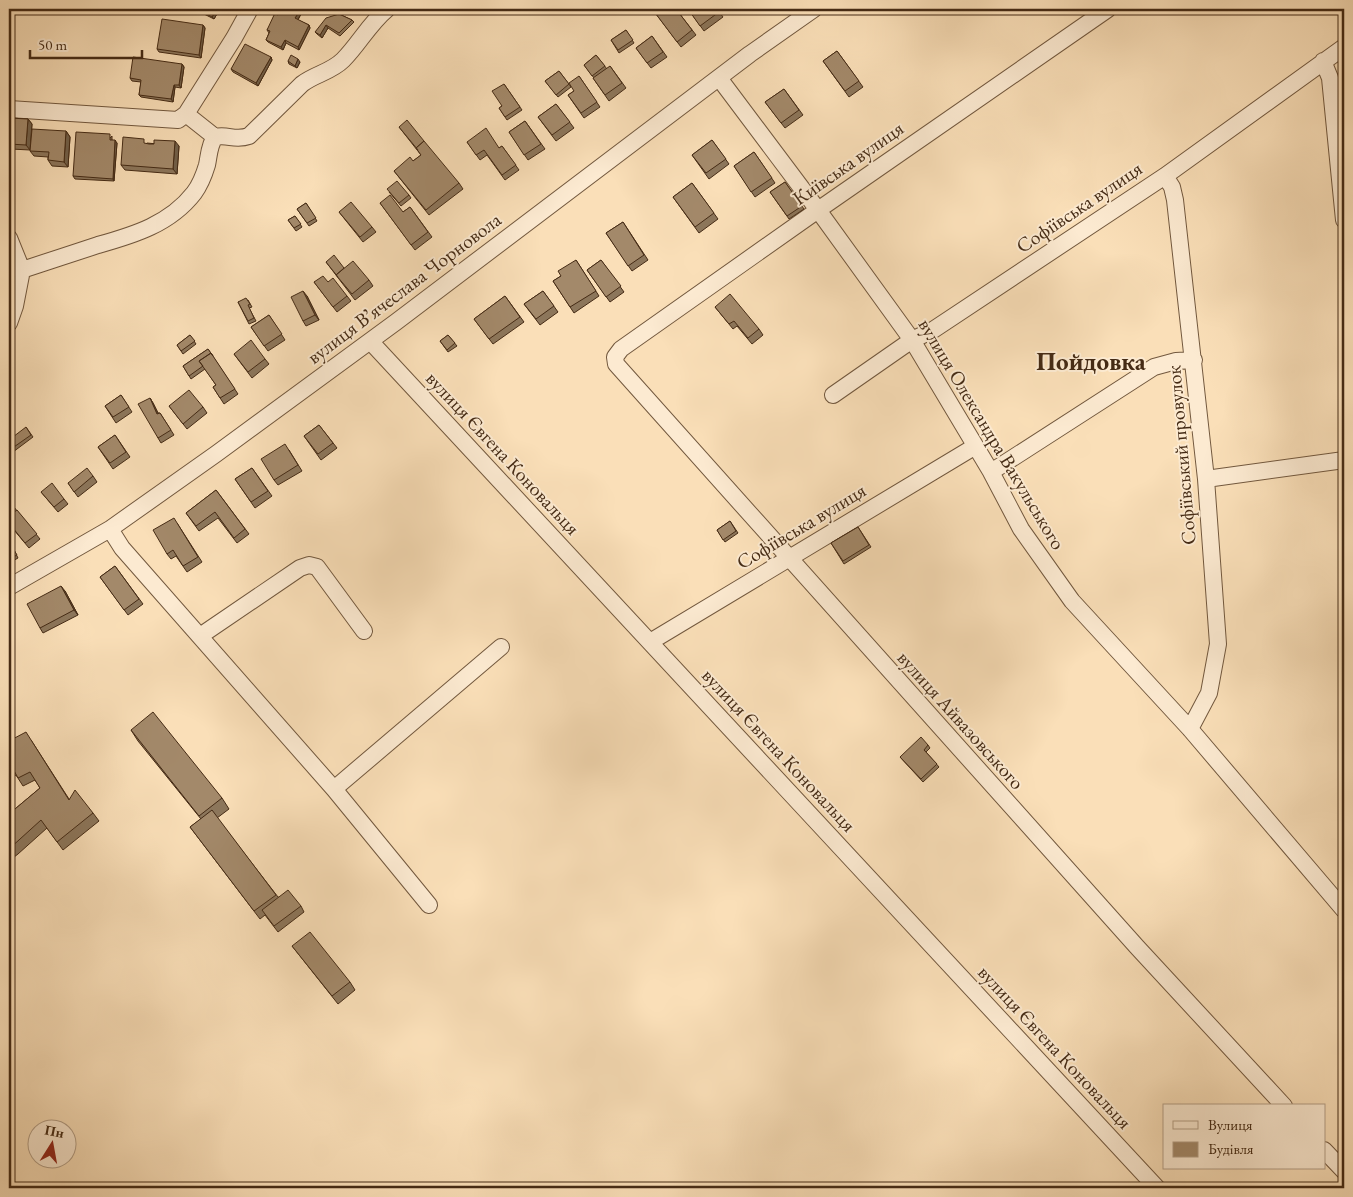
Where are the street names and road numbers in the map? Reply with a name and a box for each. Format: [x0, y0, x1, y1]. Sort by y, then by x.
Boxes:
street label: Київська вулиця [787, 115, 909, 211]
street label: Софіївська вулиця [1011, 155, 1147, 259]
street label: вулиця Вʼячеслава Чорновола [302, 206, 506, 370]
street label: вулиця Олександра Вакульського [913, 314, 1072, 555]
street label: Софіївський провулок [1160, 364, 1202, 546]
street label: вулиця Євгена Коновальця [420, 366, 586, 540]
street label: Софіївська вулиця [731, 477, 871, 575]
street label: вулиця Айвазовського [892, 645, 1030, 795]
street label: вулиця Євгена Коновальця [696, 663, 862, 837]
street label: вулиця Євгена Коновальця [972, 960, 1138, 1134]

